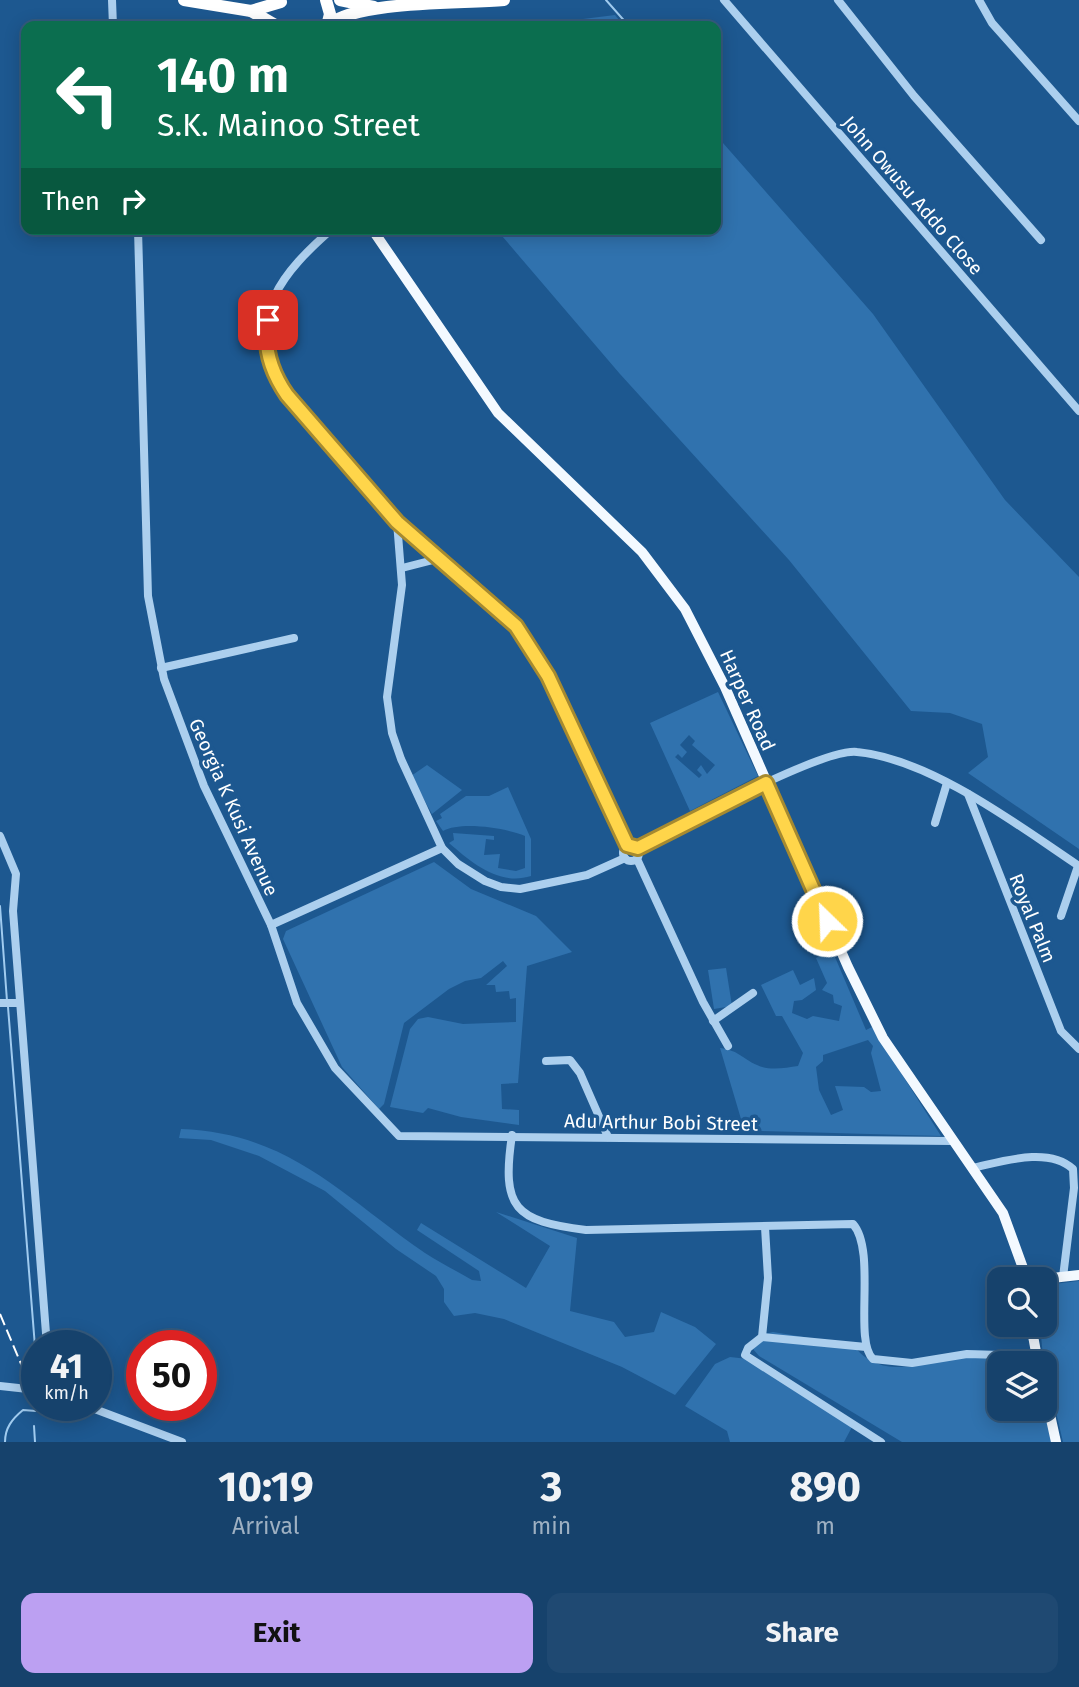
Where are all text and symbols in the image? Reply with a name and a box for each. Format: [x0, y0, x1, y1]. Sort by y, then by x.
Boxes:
text: 140 m [157, 46, 289, 105]
icon: left [42, 49, 133, 140]
text: S.K. Mainoo Street [157, 106, 420, 144]
street label: John Owusu Addo Close [837, 111, 988, 279]
icon: right [114, 182, 152, 220]
text: Then [42, 186, 100, 217]
pin [238, 290, 298, 350]
icon: arrive [249, 301, 287, 339]
street label: Harper Road [715, 646, 780, 754]
street label: Georgia K Kusi Avenue [184, 715, 283, 899]
street label: Royal Palm [1004, 870, 1061, 966]
position arrow [790, 884, 864, 958]
street label: Adu Arthur Bobi Street [564, 1109, 758, 1136]
map controls [987, 1267, 1057, 1421]
button: search [987, 1267, 1057, 1337]
speed limit sign: 50 [126, 1330, 217, 1421]
text: 41 [50, 1345, 83, 1387]
button: layers [987, 1351, 1057, 1421]
text: km/h [44, 1382, 89, 1404]
text: 10:19 [218, 1462, 314, 1512]
text: 3 [541, 1462, 562, 1512]
text: 890 [789, 1462, 861, 1512]
text: Arrival [232, 1512, 299, 1540]
text: min [532, 1512, 571, 1540]
text: m [815, 1512, 835, 1540]
button: Exit [21, 1593, 533, 1673]
button: Share [547, 1593, 1058, 1673]

